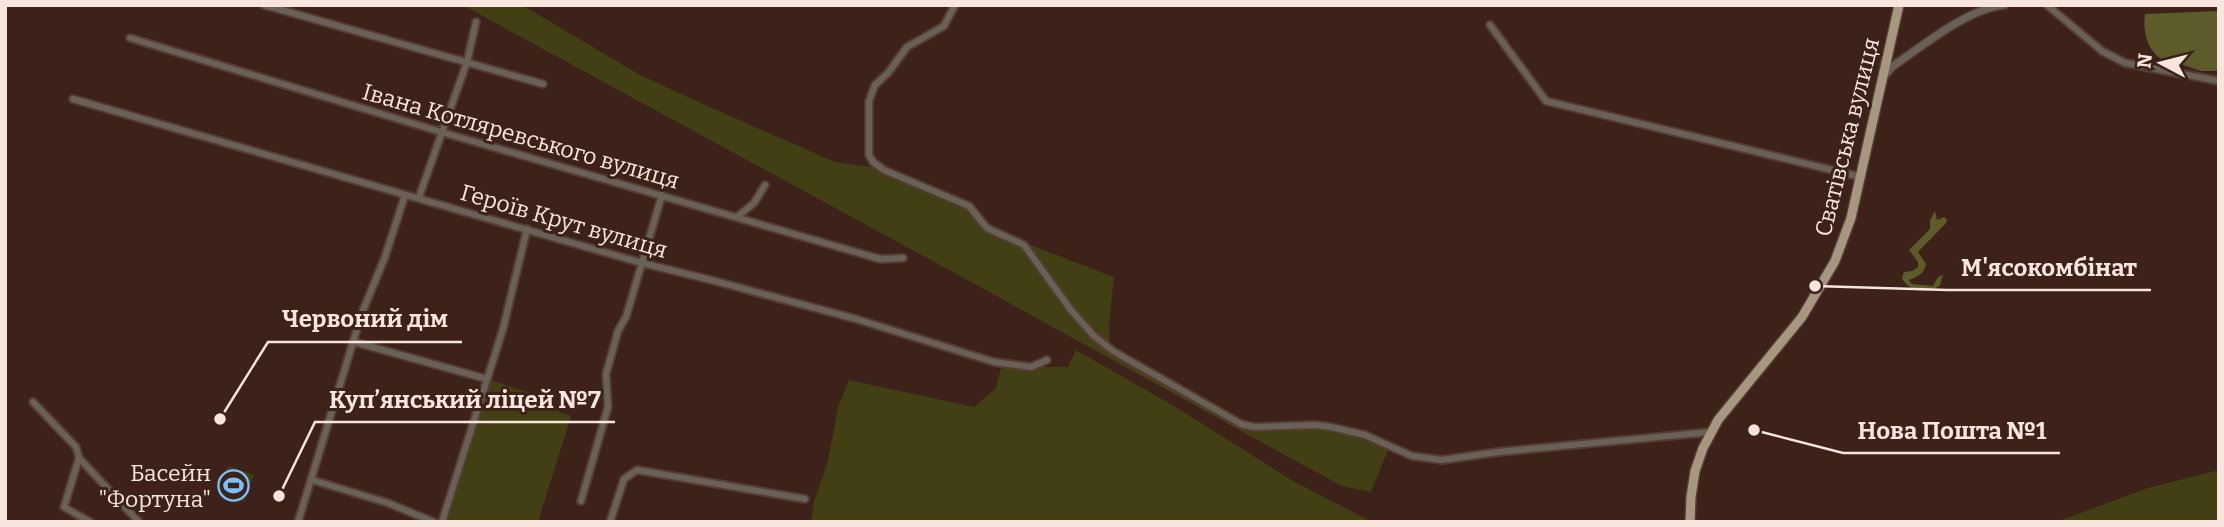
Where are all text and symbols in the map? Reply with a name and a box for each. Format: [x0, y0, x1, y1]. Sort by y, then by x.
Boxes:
north arrow [2126, 28, 2196, 98]
street label: Сватівська вулиця [1809, 35, 1885, 239]
text: N [2132, 52, 2157, 70]
street label: Івана Котляревського вулиця [359, 77, 683, 195]
street label: Героїв Крут вулиця [457, 178, 671, 264]
callout: М'ясокомбінат [1947, 245, 2151, 290]
text: М'ясокомбінат [1961, 254, 2137, 282]
callout: Червоний дім [268, 297, 462, 342]
text: Червоний дім [282, 305, 448, 333]
callout: Купʼянський ліцей №7 [315, 377, 615, 422]
text: Купʼянський ліцей №7 [329, 386, 601, 414]
callout: Нова Пошта №1 [1843, 408, 2060, 453]
text: Нова Пошта №1 [1858, 417, 2047, 445]
place label: Басейн "Фортуна" [98, 459, 211, 513]
sports icon: Басейн "Фортуна" [217, 469, 251, 503]

